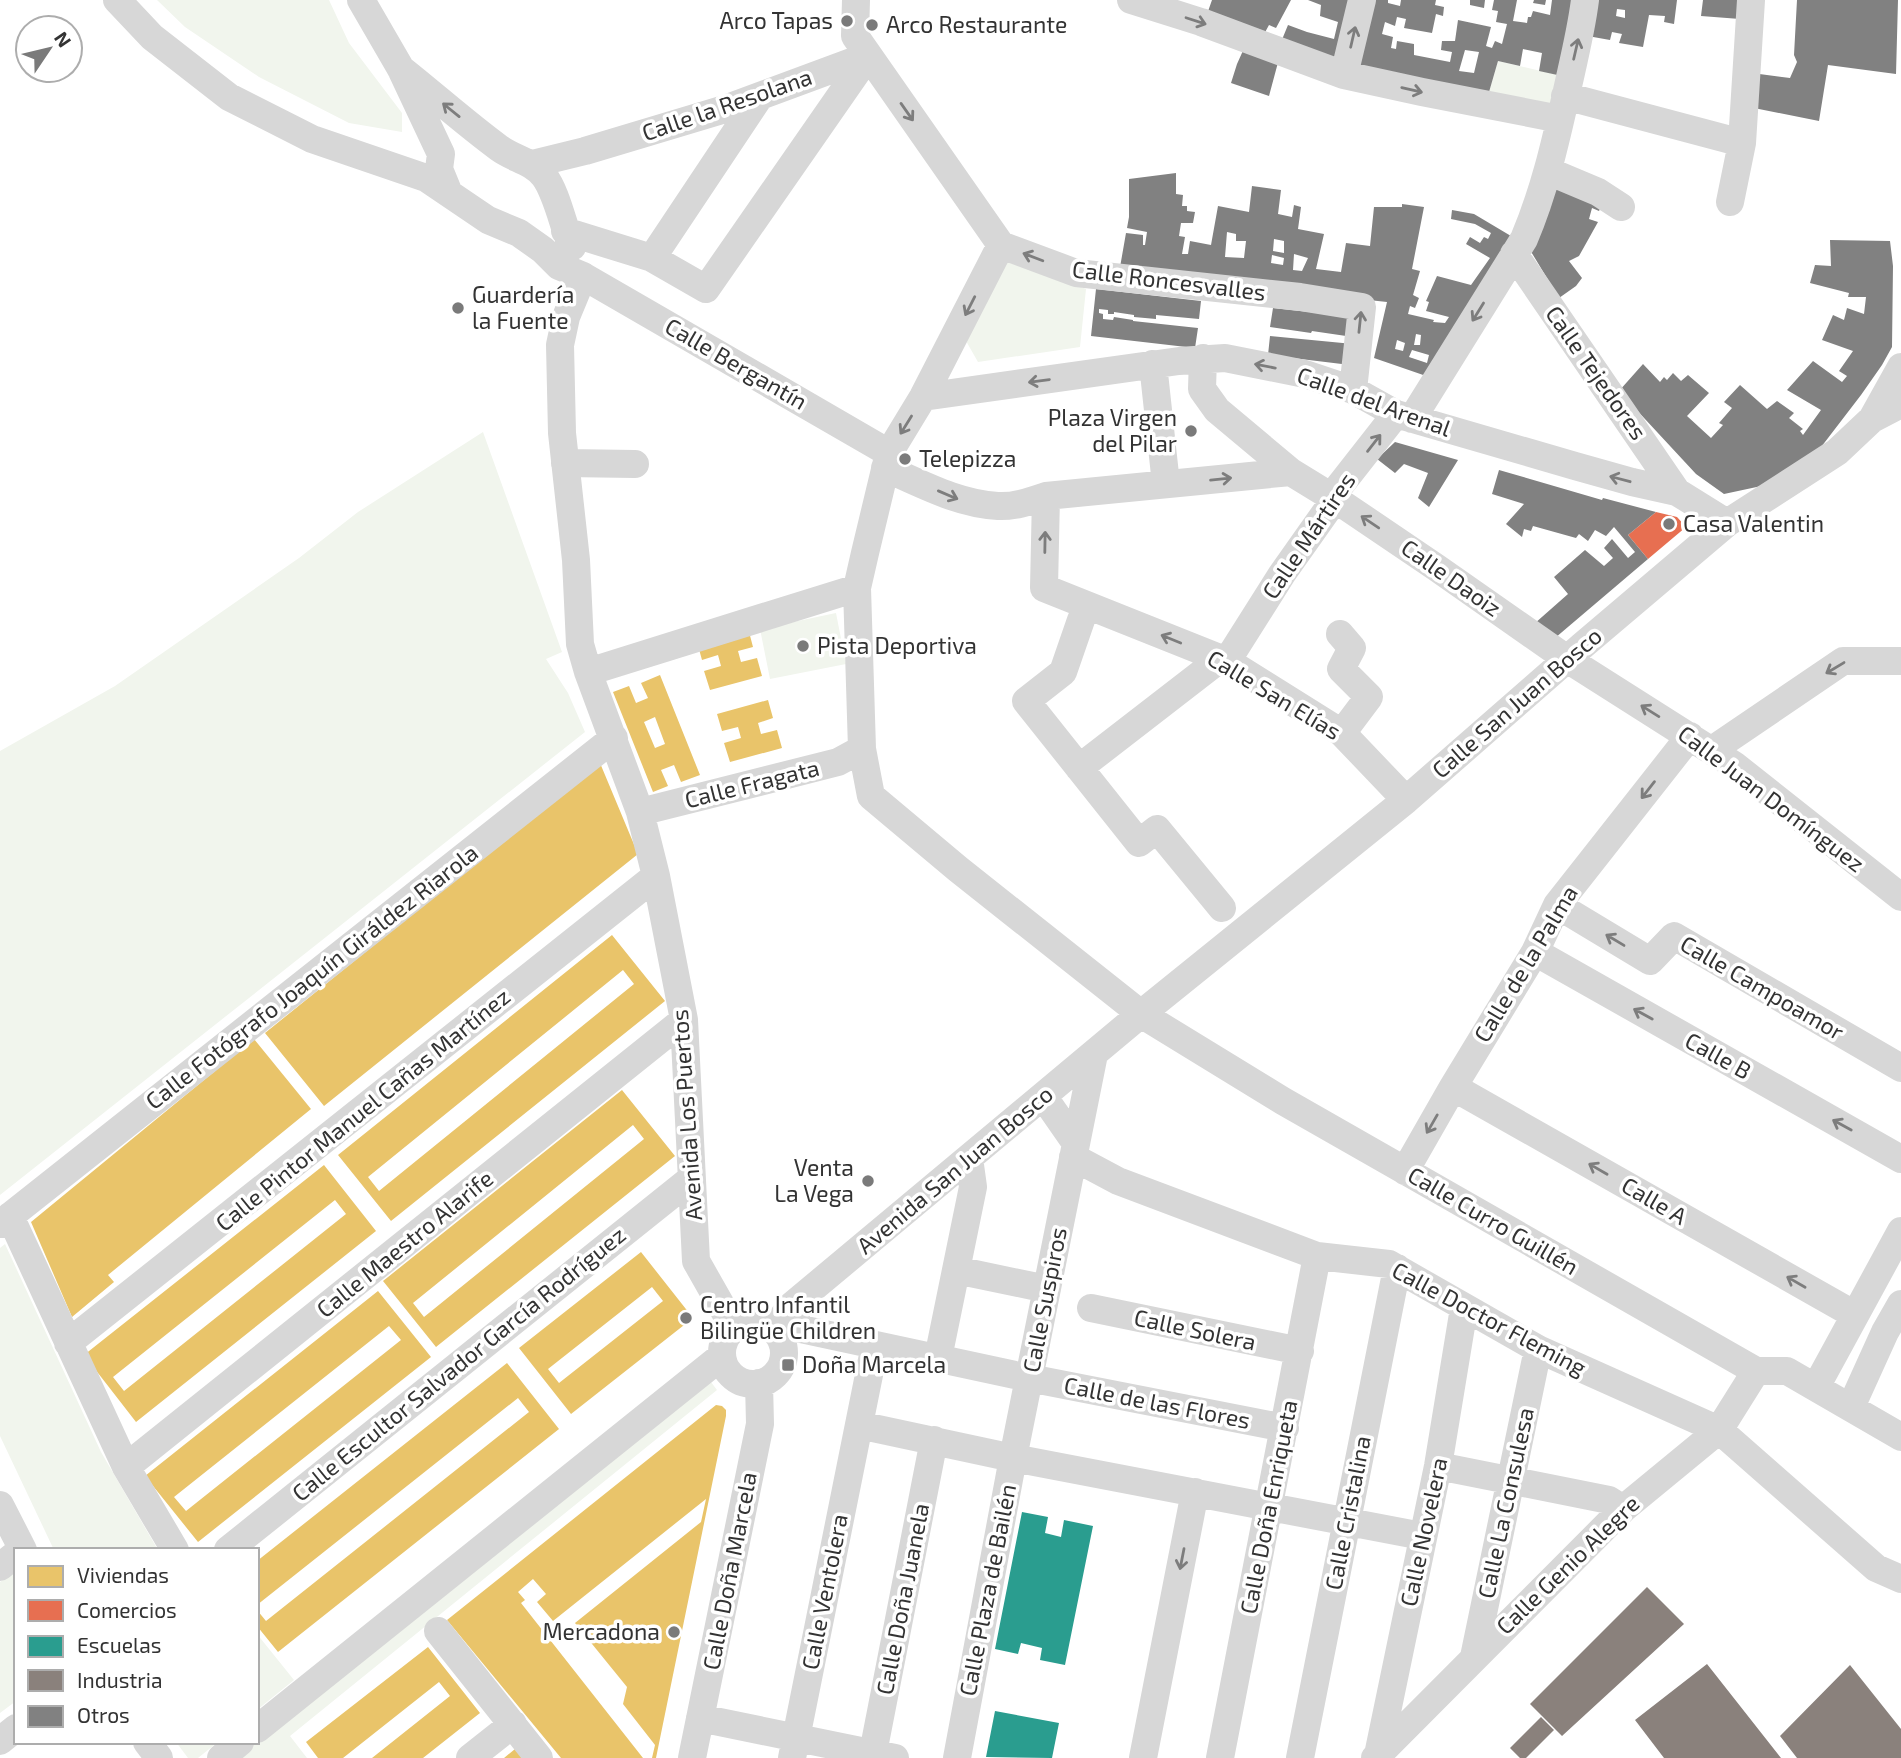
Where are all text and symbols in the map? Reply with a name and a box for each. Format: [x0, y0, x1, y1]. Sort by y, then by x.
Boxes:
place label: Arco Tapas [720, 6, 833, 34]
place label: Arco Restaurante [886, 10, 1067, 38]
marker: Arco Tapas [839, 13, 855, 29]
north arrow [14, 14, 84, 84]
one-way arrow [1185, 16, 1207, 28]
marker: Arco Restaurante [864, 17, 880, 33]
one-way arrow [1346, 26, 1360, 49]
text: N [50, 27, 77, 51]
one-way arrow [1570, 38, 1583, 61]
street label: Calle la Resolana [638, 62, 815, 146]
one-way arrow [1401, 84, 1423, 97]
one-way arrow [443, 102, 461, 117]
one-way arrow [900, 102, 914, 121]
one-way arrow [1022, 249, 1044, 262]
street label: Calle Roncesvalles [1071, 254, 1268, 306]
place label: Guardería la Fuente [472, 280, 574, 334]
one-way arrow [962, 295, 976, 315]
marker: Guardería la Fuente [450, 300, 466, 316]
street label: Calle Tejedores [1540, 300, 1653, 445]
one-way arrow [1470, 302, 1484, 322]
street label: Calle Bergantín [661, 311, 812, 415]
one-way arrow [1354, 311, 1367, 334]
one-way arrow [1254, 359, 1277, 373]
street label: Calle del Arenal [1294, 360, 1455, 442]
one-way arrow [1029, 374, 1051, 387]
place label: Plaza Virgen del Pilar [1048, 403, 1177, 457]
one-way arrow [899, 415, 914, 434]
marker: Plaza Virgen del Pilar [1183, 423, 1199, 439]
one-way arrow [1366, 434, 1382, 452]
place label: Telepizza [919, 444, 1016, 472]
marker: Telepizza [897, 451, 913, 467]
street label: Calle Mártires [1256, 467, 1361, 604]
one-way arrow [1209, 472, 1232, 485]
one-way arrow [1609, 472, 1632, 485]
one-way arrow [937, 489, 958, 502]
place label: Casa Valentin [1683, 509, 1824, 537]
one-way arrow [1361, 515, 1380, 529]
marker: Casa Valentin [1661, 516, 1677, 532]
one-way arrow [1038, 531, 1052, 554]
street label: Calle Daoiz [1396, 533, 1507, 622]
street label: Calle San Juan Bosco [1426, 621, 1607, 784]
place label: Pista Deportiva [817, 631, 977, 659]
one-way arrow [1160, 631, 1182, 644]
marker: Pista Deportiva [795, 638, 811, 654]
street label: Calle San Elías [1203, 643, 1346, 745]
one-way arrow [1825, 661, 1845, 675]
one-way arrow [1640, 703, 1660, 717]
street label: Calle Juan Domínguez [1673, 719, 1870, 877]
street label: Calle Fragata [682, 753, 822, 813]
one-way arrow [1640, 780, 1655, 798]
street label: Calle Fotógrafo Joaquín Giráldez Riarola [140, 838, 483, 1115]
street label: Calle de la Palma [1467, 880, 1583, 1047]
street label: Calle Campoamor [1676, 929, 1849, 1045]
one-way arrow [1606, 932, 1626, 946]
street label: Calle Pintor Manuel Cañas Martínez [210, 982, 515, 1237]
one-way arrow [1634, 1006, 1654, 1020]
street label: Avenida Los Puertos [665, 1009, 707, 1222]
street label: Calle B [1681, 1026, 1756, 1085]
street label: Avenida San Juan Bosco [851, 1079, 1058, 1259]
one-way arrow [1425, 1113, 1439, 1133]
one-way arrow [1832, 1118, 1852, 1132]
place label: Venta La Vega [774, 1153, 854, 1207]
street label: Calle Curro Guillén [1403, 1160, 1584, 1280]
one-way arrow [1588, 1162, 1608, 1176]
street label: Calle Maestro Alarife [311, 1164, 498, 1323]
street label: Calle A [1617, 1170, 1693, 1230]
marker: Venta La Vega [860, 1173, 876, 1189]
street label: Calle Escultor Salvador García Rodríguez [286, 1220, 631, 1507]
street label: Calle Suspiros [1016, 1225, 1072, 1375]
street label: Calle Doctor Fleming [1388, 1255, 1591, 1381]
one-way arrow [1786, 1275, 1806, 1289]
place label: Centro Infantil Bilingüe Children [700, 1290, 876, 1344]
street label: Calle Solera [1132, 1302, 1259, 1356]
marker: Centro Infantil Bilingüe Children [678, 1310, 694, 1326]
place label: Doña Marcela [802, 1350, 946, 1378]
marker: Doña Marcela [780, 1357, 796, 1373]
street label: Calle de las Flores [1062, 1370, 1253, 1434]
street label: Calle Doña Enriqueta [1234, 1397, 1303, 1616]
street label: Calle La Consulesa [1471, 1405, 1539, 1601]
street label: Calle Cristalina [1318, 1433, 1376, 1592]
street label: Calle Novelera [1394, 1455, 1452, 1609]
street label: Calle Doña Marcela [696, 1470, 762, 1672]
street label: Calle Plaza de Bailén [953, 1482, 1021, 1698]
street label: Calle Genio Alegre [1490, 1489, 1645, 1640]
street label: Calle Doña Juanela [870, 1501, 934, 1697]
street label: Calle Ventolera [795, 1512, 853, 1672]
one-way arrow [1175, 1547, 1188, 1570]
legend [14, 1548, 259, 1744]
text: Viviendas [77, 1562, 169, 1587]
text: Comercios [77, 1597, 177, 1622]
place label: Mercadona [542, 1617, 660, 1645]
marker: Mercadona [666, 1624, 682, 1640]
text: Escuelas [77, 1632, 161, 1657]
text: Industria [77, 1667, 163, 1692]
text: Otros [77, 1702, 130, 1727]

